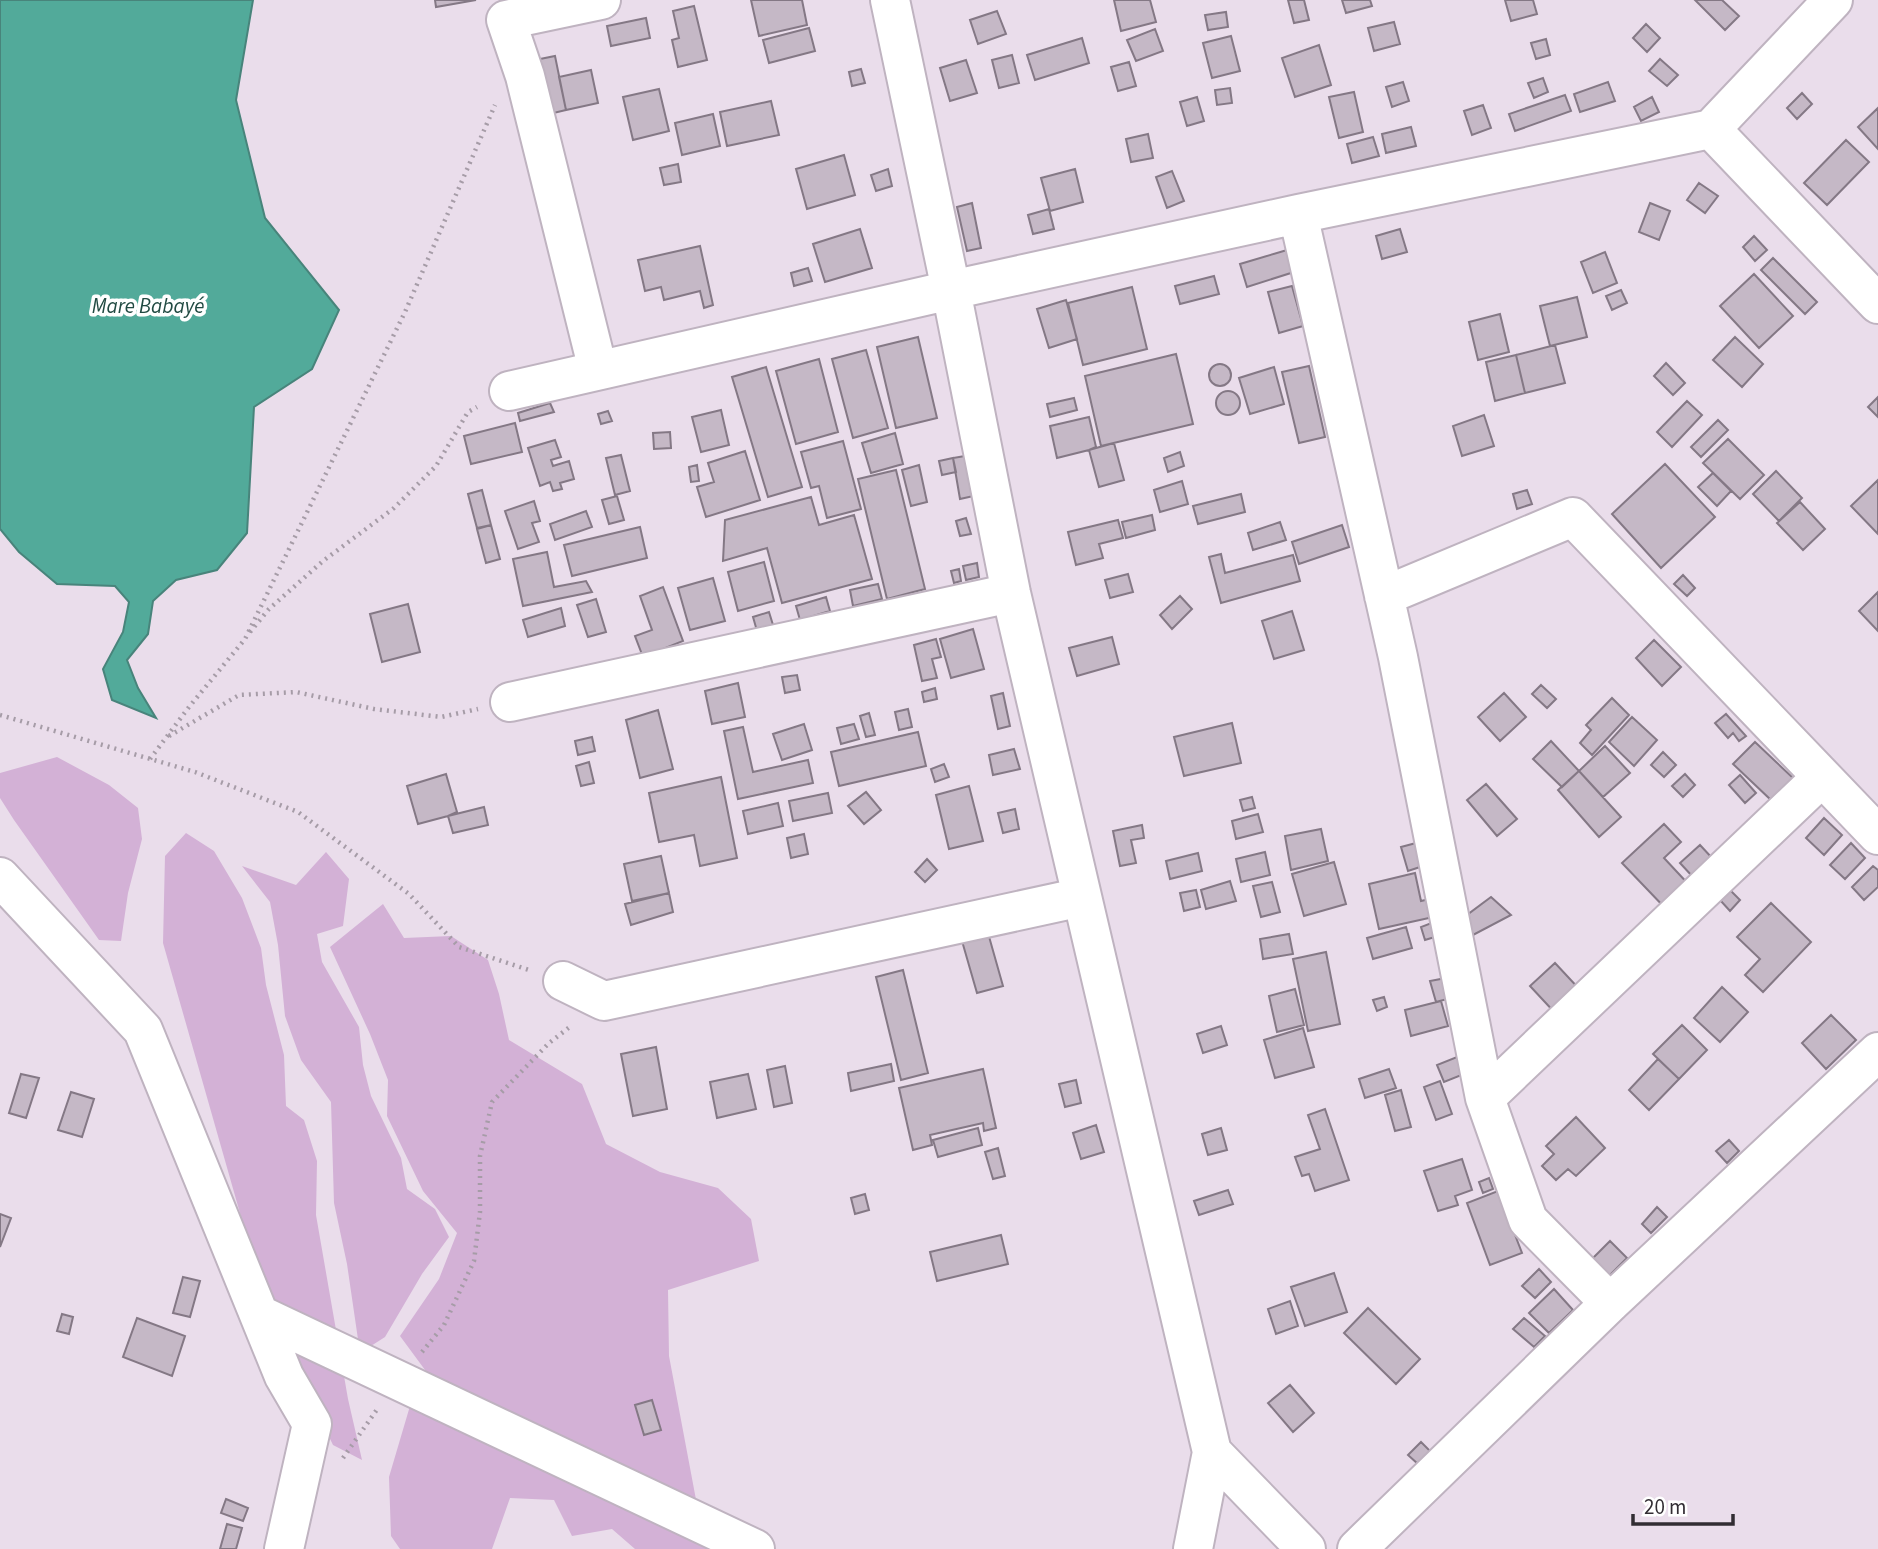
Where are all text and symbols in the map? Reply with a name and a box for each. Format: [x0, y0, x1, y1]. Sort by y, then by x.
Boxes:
water label: Mare Babayé [92, 291, 205, 321]
scale bar [1633, 1482, 1733, 1526]
text: 20 m [1644, 1492, 1686, 1522]

